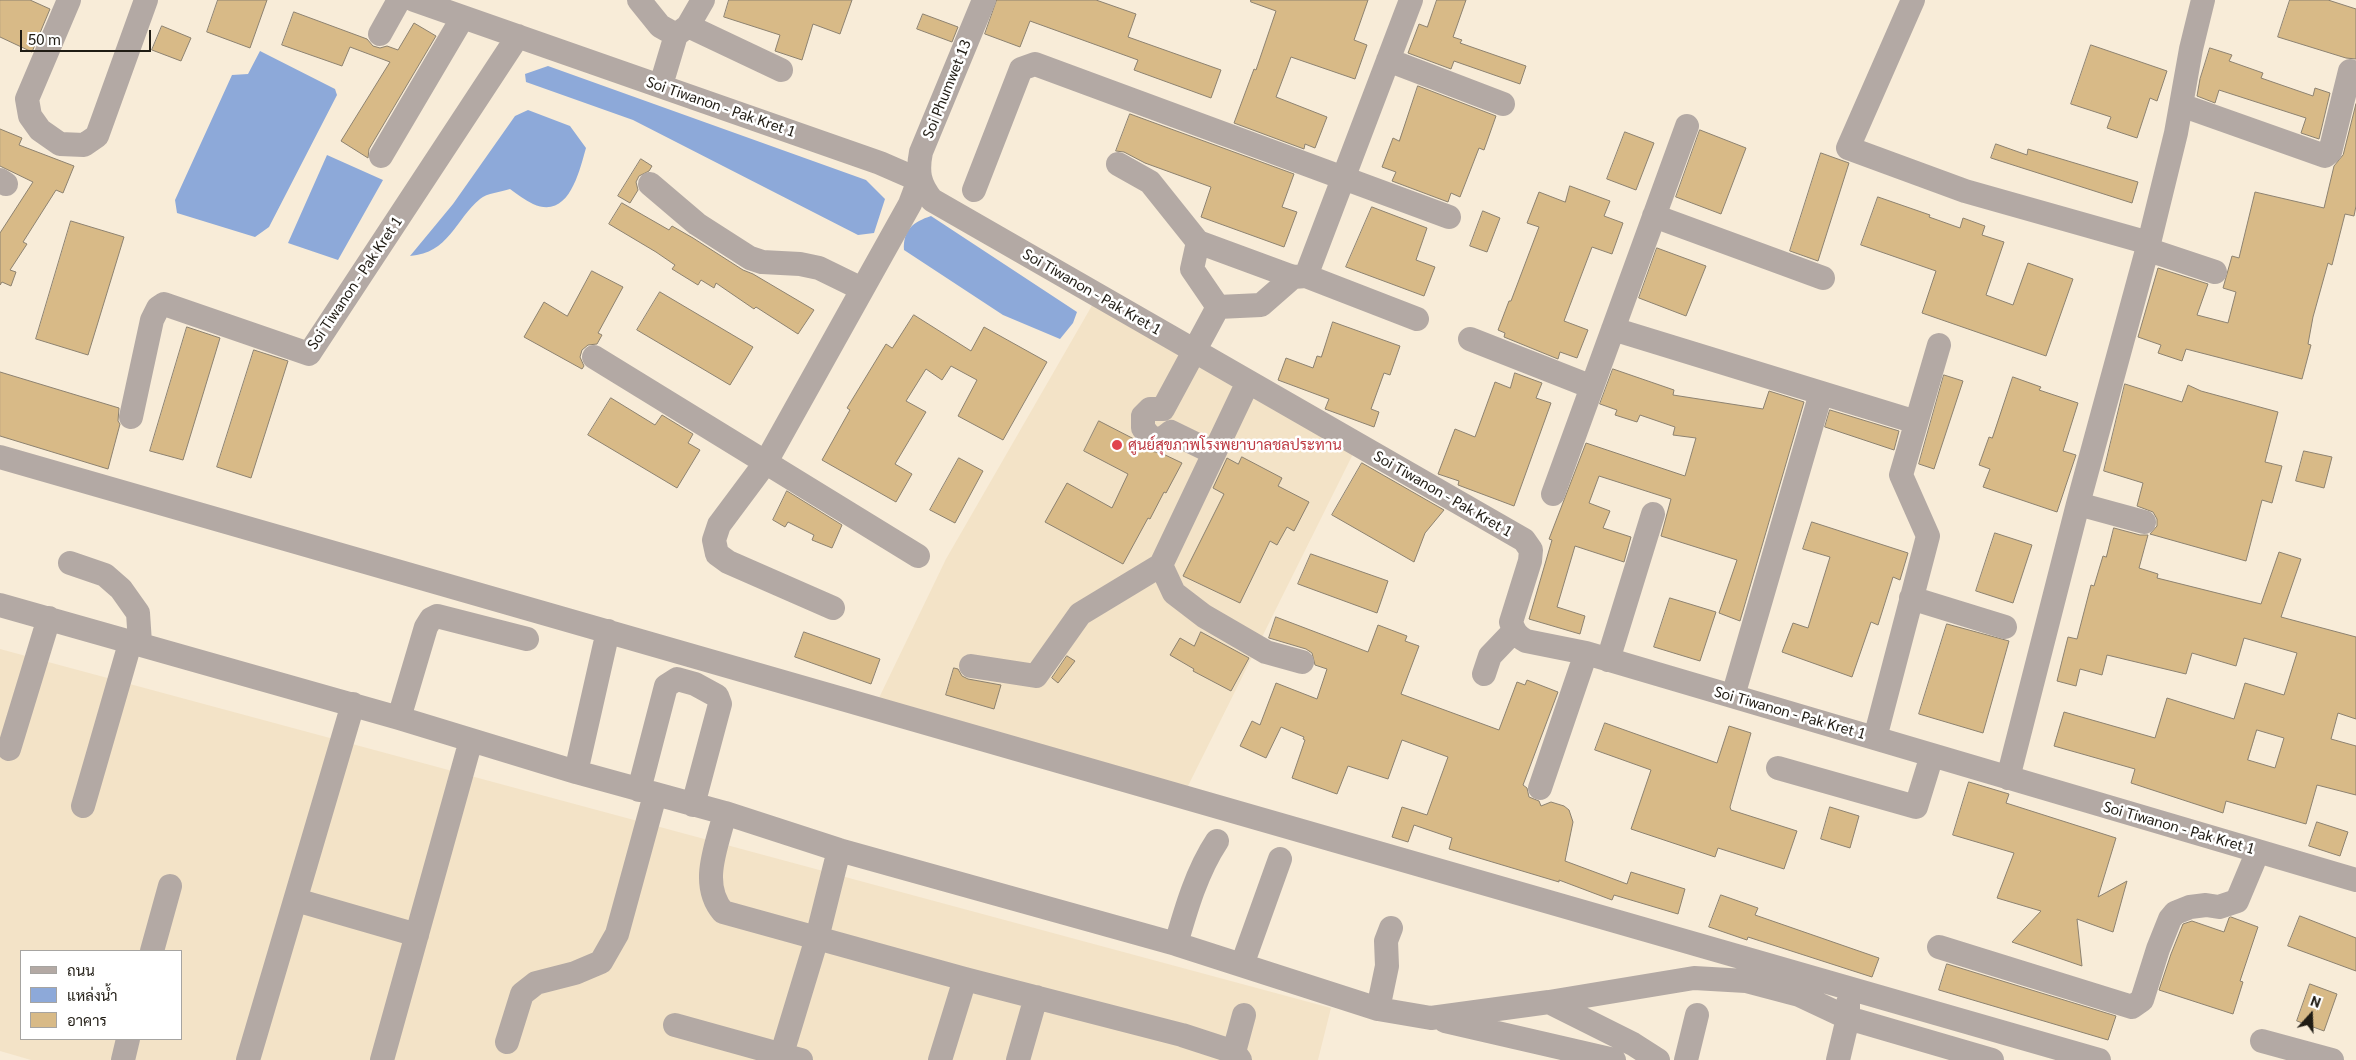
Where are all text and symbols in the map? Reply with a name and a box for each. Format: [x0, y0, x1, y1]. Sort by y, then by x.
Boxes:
scale bar [22, 20, 154, 52]
text: 50 m [28, 29, 61, 48]
street label: Soi Phumwet 13 [919, 37, 975, 141]
street label: Soi Tiwanon - Pak Kret 1 [644, 73, 798, 141]
street label: Soi Tiwanon - Pak Kret 1 [304, 213, 406, 353]
street label: Soi Tiwanon - Pak Kret 1 [1019, 245, 1165, 339]
place label: ศูนย์สุขภาพโรงพยาบาลชลประทาน [1128, 436, 1342, 454]
marker: ศูนย์สุขภาพโรงพยาบาลชลประทาน [1110, 438, 1124, 452]
street label: Soi Tiwanon - Pak Kret 1 [1370, 447, 1516, 541]
street label: Soi Tiwanon - Pak Kret 1 [1712, 683, 1868, 743]
street label: Soi Tiwanon - Pak Kret 1 [2101, 798, 2257, 858]
legend [20, 950, 182, 1040]
text: ถนน [67, 960, 95, 979]
text: แหล่งน้ำ [67, 985, 118, 1004]
north arrow [2286, 990, 2336, 1040]
text: N [2308, 991, 2324, 1011]
text: อาคาร [67, 1010, 107, 1029]

